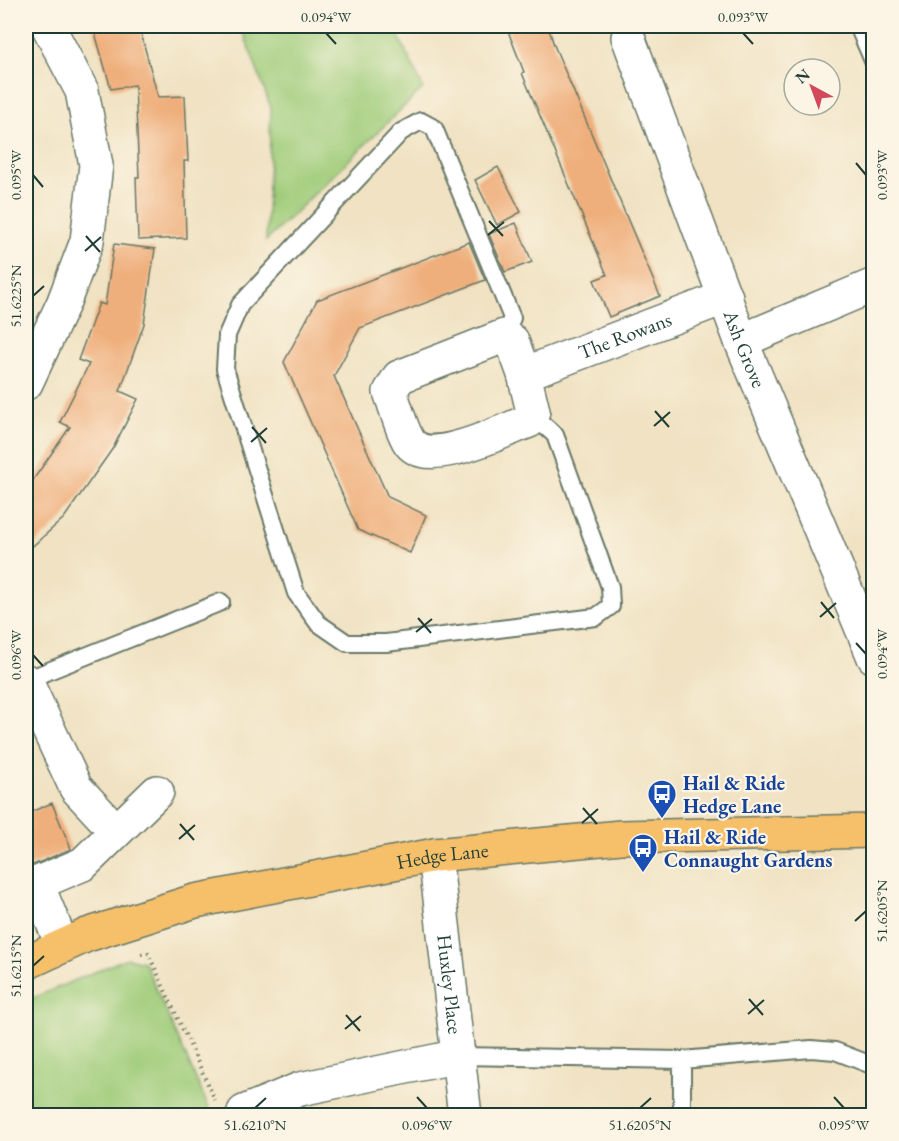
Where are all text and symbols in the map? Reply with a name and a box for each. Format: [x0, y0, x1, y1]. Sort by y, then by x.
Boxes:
text: 0.094°W [301, 7, 351, 26]
text: 0.093°W [718, 7, 768, 26]
north arrow [782, 57, 842, 117]
text: N [791, 64, 814, 88]
text: 0.095°W [6, 150, 25, 200]
text: 0.093°W [872, 150, 891, 200]
text: 51.6225°N [6, 264, 25, 327]
street label: Ash Grove [717, 305, 772, 392]
street label: The Rowans [575, 306, 675, 365]
text: 0.094°W [872, 629, 891, 679]
text: 0.096°W [6, 630, 25, 680]
place label: Hail & Ride Hedge Lane [683, 770, 785, 819]
bus stop icon: Hail & Ride Hedge Lane [646, 778, 678, 820]
place label: Hail & Ride Connaught Gardens [664, 824, 833, 873]
bus stop icon: Hail & Ride Connaught Gardens [627, 832, 659, 874]
street label: Hedge Lane [394, 837, 490, 875]
text: 51.6205°N [872, 879, 891, 942]
street label: Huxley Place [431, 933, 468, 1036]
text: 51.6215°N [6, 934, 25, 997]
text: 51.6210°N [224, 1115, 287, 1134]
text: 0.096°W [402, 1115, 452, 1134]
text: 51.6205°N [609, 1115, 672, 1134]
text: 0.095°W [819, 1115, 869, 1134]

